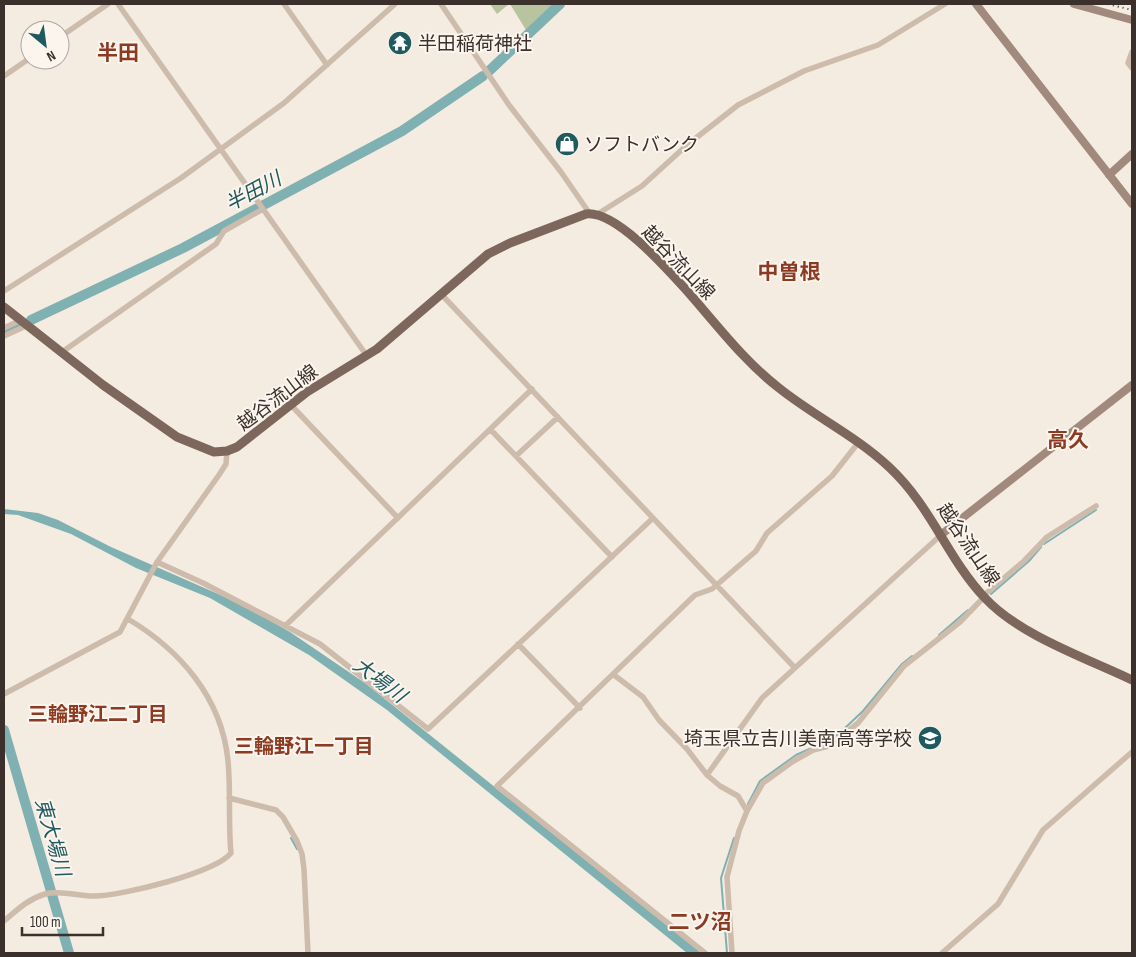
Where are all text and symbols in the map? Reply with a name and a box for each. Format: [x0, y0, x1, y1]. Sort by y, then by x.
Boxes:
north arrow [20, 20, 70, 70]
temple icon: 半田稲荷神社 [387, 30, 413, 56]
place label: 半田稲荷神社 [418, 33, 532, 56]
district label: 半田 [97, 41, 139, 66]
text: N [44, 47, 58, 65]
shop icon: ソフトバンク [554, 131, 580, 157]
place label: ソフトバンク [584, 134, 699, 157]
water label: 半田川 [221, 166, 287, 217]
street label: 越谷流山線 [637, 221, 719, 305]
district label: 中曽根 [758, 260, 821, 285]
street label: 越谷流山線 [233, 360, 323, 436]
district label: 高久 [1047, 428, 1089, 453]
street label: 越谷流山線 [932, 499, 1004, 591]
water label: 大場川 [348, 653, 412, 710]
district label: 三輪野江二丁目 [28, 703, 168, 727]
school or university icon: 埼玉県立吉川美南高等学校 [917, 725, 943, 751]
place label: 埼玉県立吉川美南高等学校 [684, 728, 912, 751]
district label: 三輪野江一丁目 [234, 735, 374, 759]
water label: 東大場川 [29, 796, 75, 881]
scale bar [22, 904, 104, 936]
district label: 二ツ沼 [669, 910, 732, 935]
text: 100 m [30, 913, 61, 932]

